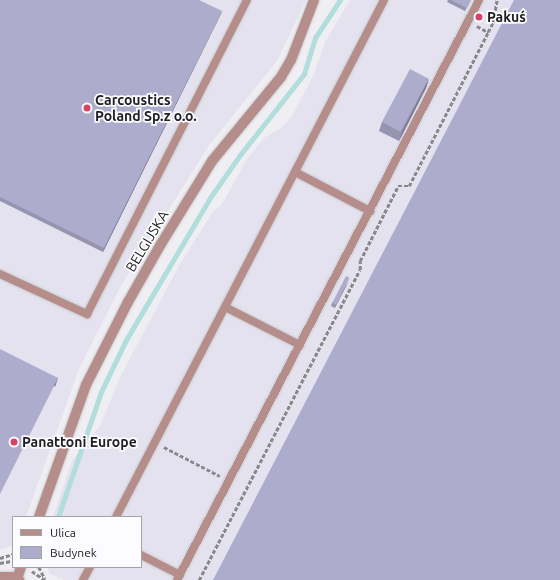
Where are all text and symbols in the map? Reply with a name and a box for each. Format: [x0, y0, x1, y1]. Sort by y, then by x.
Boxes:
place label: Pakuś [487, 9, 526, 25]
marker: Pakuś [474, 12, 484, 22]
place label: Carcoustics Poland Sp.z o.o. [95, 92, 197, 124]
marker: Carcoustics Poland Sp.z o.o. [82, 103, 92, 113]
street label: BELGIJSKA [122, 207, 172, 275]
place label: Panattoni Europe [22, 434, 137, 450]
marker: Panattoni Europe [9, 437, 19, 447]
legend [12, 516, 142, 568]
text: Ulica [50, 526, 76, 539]
text: Budynek [50, 546, 97, 559]

